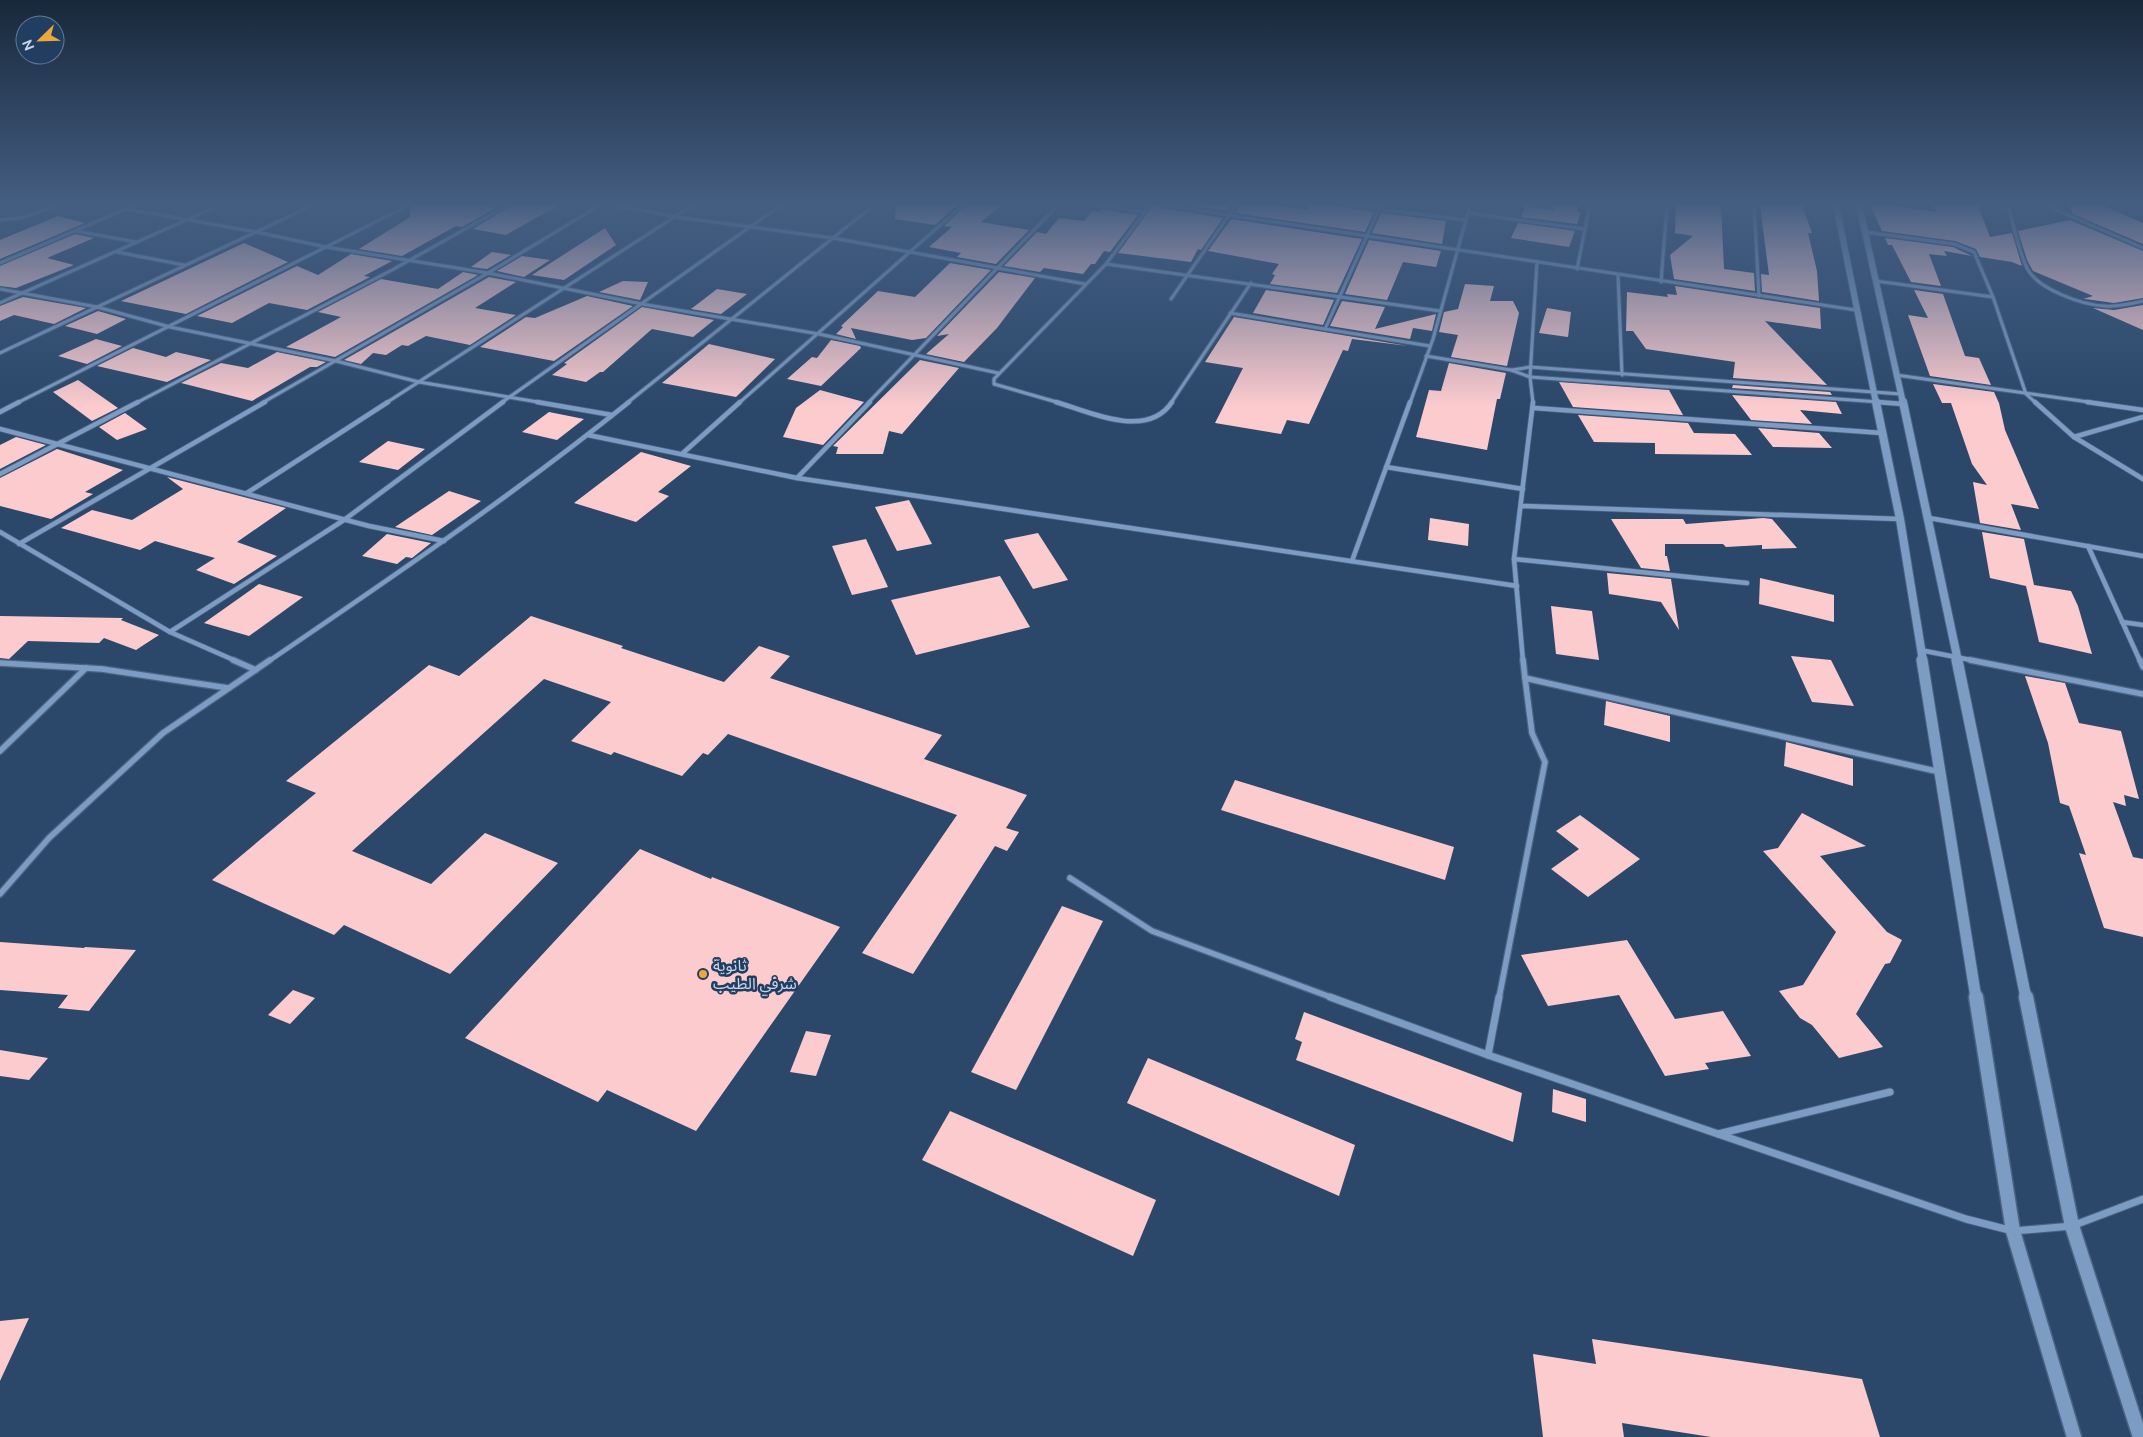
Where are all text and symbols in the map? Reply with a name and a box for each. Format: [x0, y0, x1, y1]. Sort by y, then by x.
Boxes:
north arrow [15, 15, 65, 65]
text: N [19, 37, 37, 53]
place label: ثانوية شرفي الطيب [713, 956, 797, 996]
marker: ثانوية شرفي الطيب [697, 968, 709, 980]

